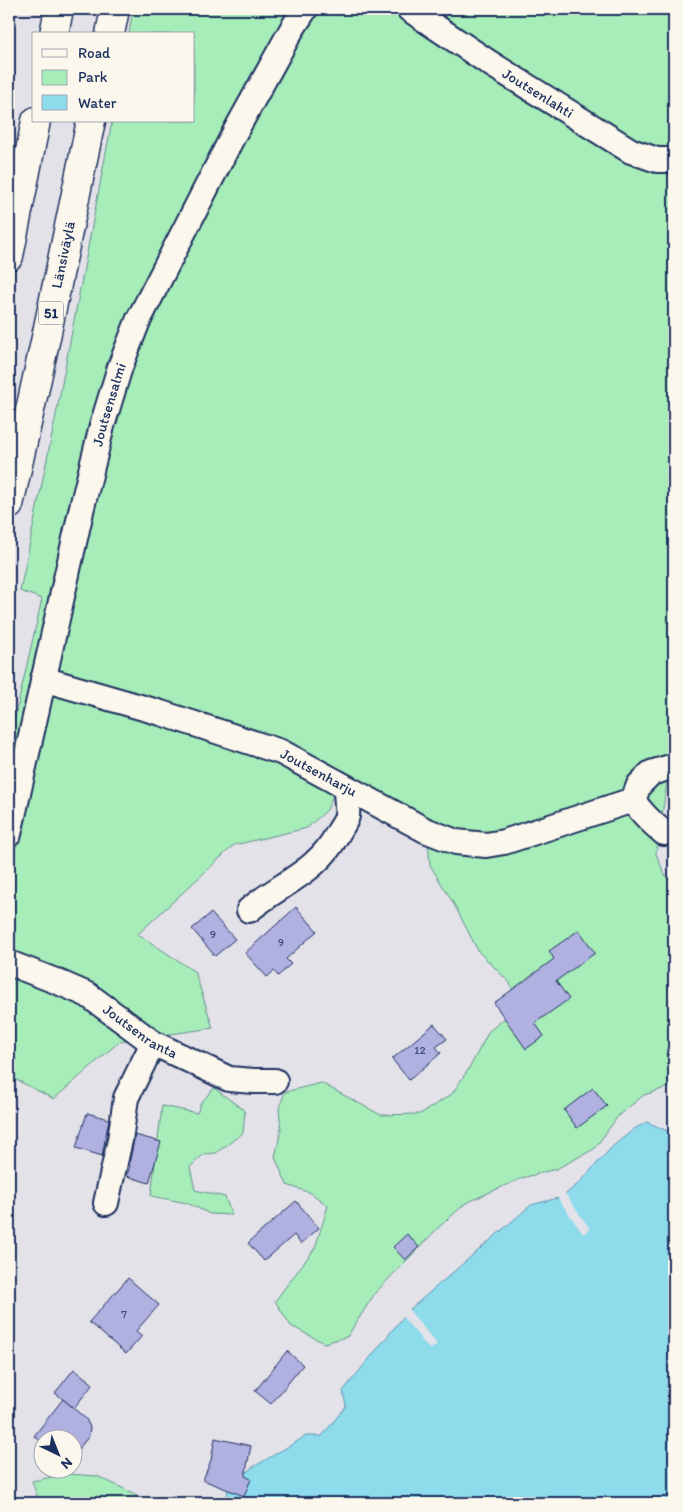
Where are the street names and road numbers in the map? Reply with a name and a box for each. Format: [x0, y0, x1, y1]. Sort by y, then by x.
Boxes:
street label: Joutsenlahti [499, 64, 577, 122]
street label: Länsiväylä [47, 219, 79, 290]
road number: 51 [38, 302, 64, 324]
street label: Joutsensalmi [88, 360, 130, 448]
street label: Joutsenharju [277, 744, 360, 801]
street label: Joutsenranta [99, 1000, 181, 1062]

